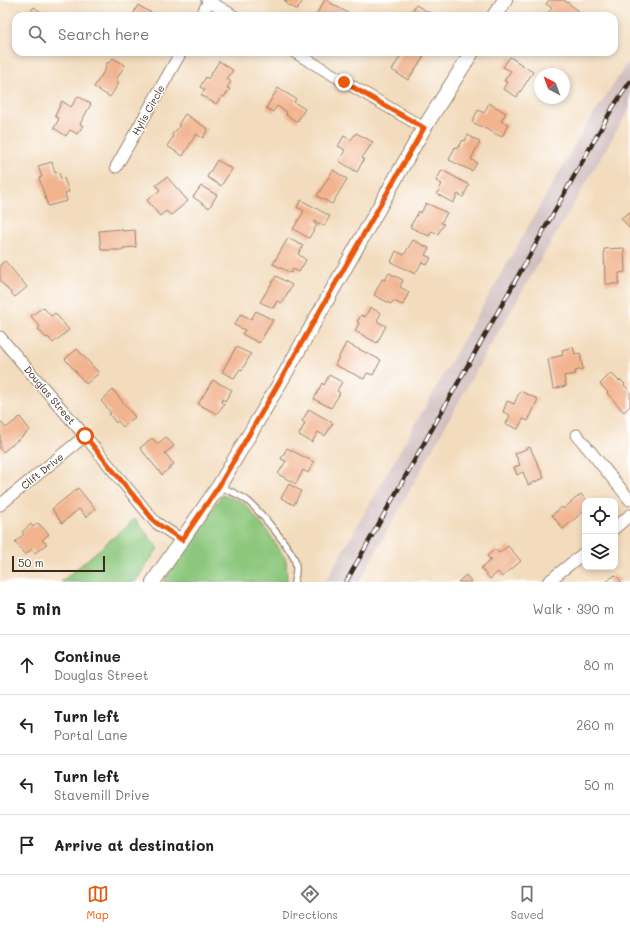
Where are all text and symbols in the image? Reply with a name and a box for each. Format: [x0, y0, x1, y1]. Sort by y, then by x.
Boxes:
search box [12, 12, 618, 56]
icon: search [26, 23, 48, 45]
text: Search here [58, 24, 149, 44]
north arrow [534, 68, 570, 104]
route end [335, 73, 353, 91]
street label: Hylis Circle [128, 82, 168, 138]
street label: Douglas Street [21, 363, 79, 427]
route start [76, 427, 94, 445]
street label: Clift Drive [18, 450, 66, 492]
map controls [582, 498, 618, 570]
button: locate [582, 498, 618, 534]
button: layers [582, 534, 618, 570]
scale bar [12, 554, 105, 573]
text: 50 m [18, 555, 44, 570]
text: 5 min [16, 597, 61, 619]
text: Walk · 390 m [532, 600, 614, 617]
text: Continue [54, 646, 121, 666]
icon: ahead [16, 654, 38, 676]
text: 80 m [584, 656, 614, 673]
text: Douglas Street [54, 666, 149, 683]
text: Turn left [54, 706, 119, 726]
icon: left [16, 714, 38, 736]
text: 260 m [576, 716, 614, 733]
text: Portal Lane [54, 726, 128, 743]
text: Turn left [54, 766, 119, 786]
icon: left [16, 774, 38, 796]
text: 50 m [584, 776, 614, 793]
text: Stavemill Drive [54, 786, 149, 803]
icon: arrive [16, 834, 38, 856]
text: Arrive at destination [54, 835, 214, 855]
tab: Map [87, 883, 109, 922]
tab: Directions [282, 883, 338, 922]
tab: Saved [511, 883, 543, 922]

